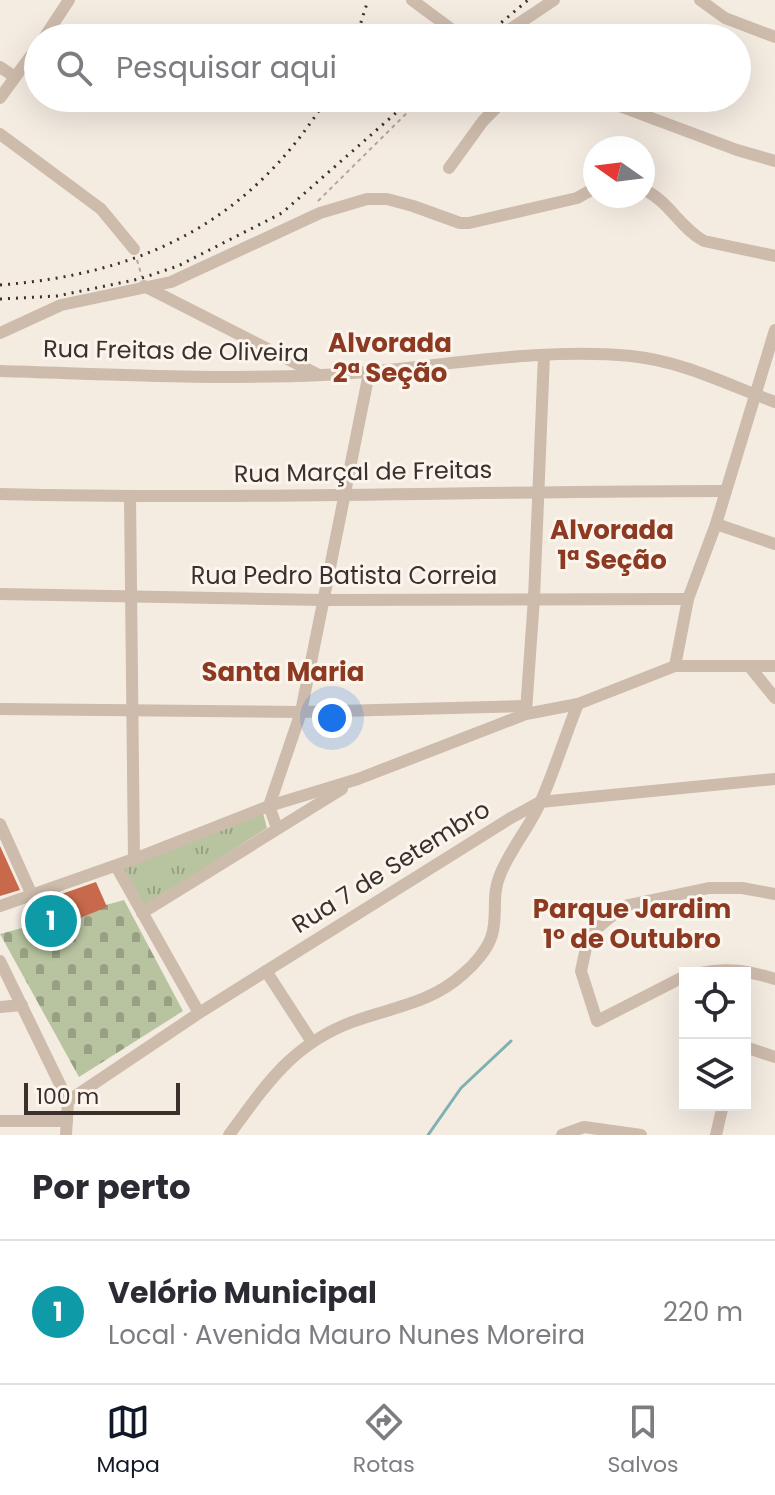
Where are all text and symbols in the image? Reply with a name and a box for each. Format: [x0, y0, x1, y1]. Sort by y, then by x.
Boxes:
search box [24, 24, 751, 112]
icon: search [52, 46, 96, 90]
text: Pesquisar aqui [116, 46, 337, 89]
north arrow [583, 136, 655, 208]
district label: Alvorada 2ª Seção [328, 325, 452, 391]
street label: Rua Freitas de Oliveira [43, 332, 309, 369]
street label: Rua Marçal de Freitas [234, 453, 492, 490]
district label: Alvorada 1ª Seção [550, 512, 674, 578]
street label: Rua Pedro Batista Correia [191, 559, 497, 592]
district label: Santa Maria [202, 654, 364, 690]
your location [312, 698, 352, 738]
street label: Rua 7 de Setembro [286, 792, 496, 941]
pin: 1 [25, 891, 77, 951]
district label: Parque Jardim 1º de Outubro [533, 891, 731, 957]
map controls [679, 967, 751, 1111]
button: locate [679, 967, 751, 1039]
button: layers [679, 1039, 751, 1111]
scale bar [24, 1079, 180, 1115]
text: 100 m [36, 1081, 99, 1112]
text: Por perto [32, 1163, 191, 1211]
text: Velório Municipal [108, 1271, 377, 1314]
text: 1 [53, 1294, 63, 1330]
text: 220 m [663, 1294, 743, 1330]
text: Local · Avenida Mauro Nunes Moreira [108, 1317, 585, 1353]
tab: Mapa [96, 1400, 160, 1481]
tab: Rotas [353, 1400, 415, 1481]
tab: Salvos [607, 1400, 679, 1481]

